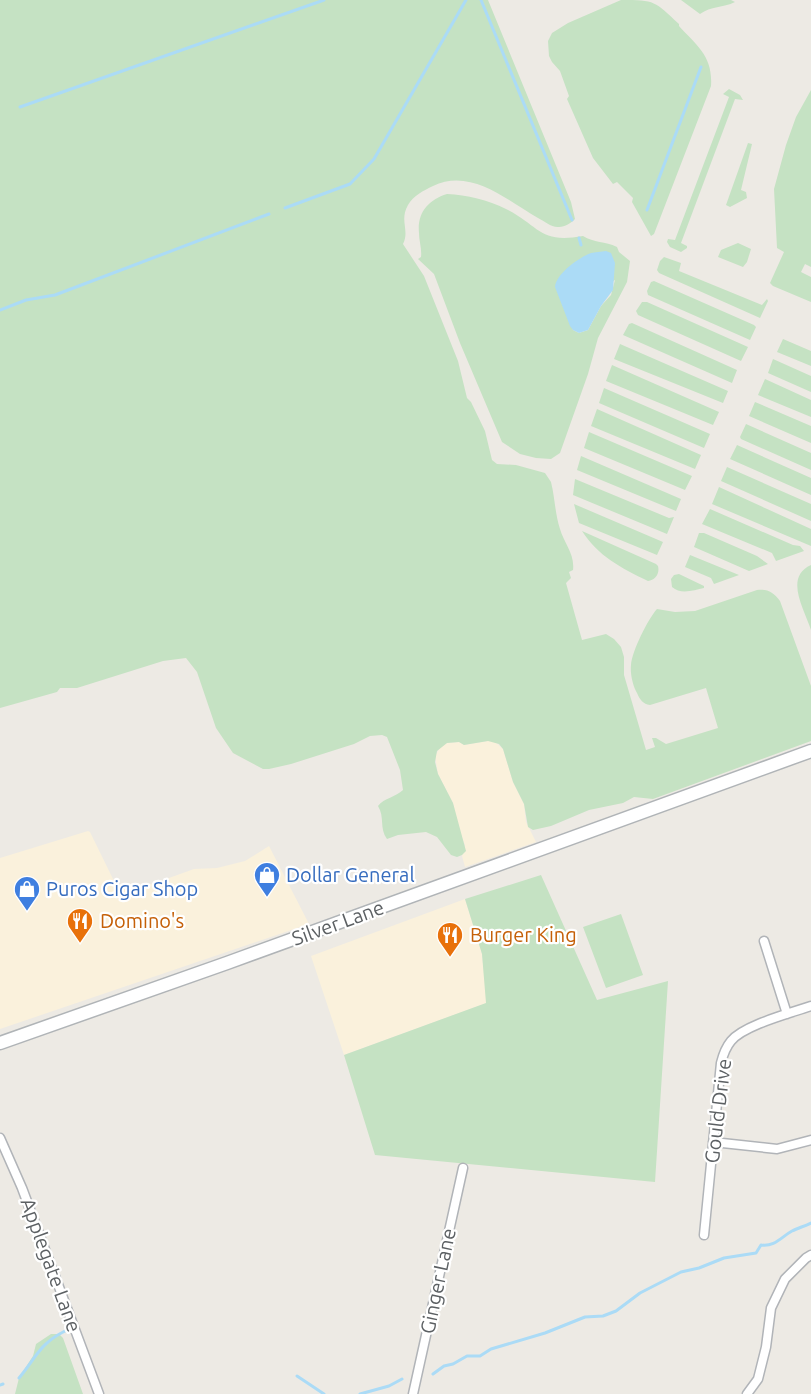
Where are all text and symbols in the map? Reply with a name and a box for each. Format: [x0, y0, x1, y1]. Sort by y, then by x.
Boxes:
shop icon: Dollar General [252, 860, 282, 898]
place label: Dollar General [286, 863, 415, 886]
shop icon: Puros Cigar Shop [12, 874, 42, 912]
place label: Puros Cigar Shop [46, 877, 198, 900]
street label: Silver Lane [289, 895, 387, 950]
restaurant icon: Domino's [65, 906, 95, 944]
place label: Domino's [100, 909, 184, 932]
restaurant icon: Burger King [435, 920, 465, 958]
place label: Burger King [470, 923, 577, 946]
street label: Gould Drive [700, 1057, 735, 1165]
street label: Applegate Lane [17, 1195, 86, 1335]
street label: Ginger Lane [415, 1226, 460, 1336]

